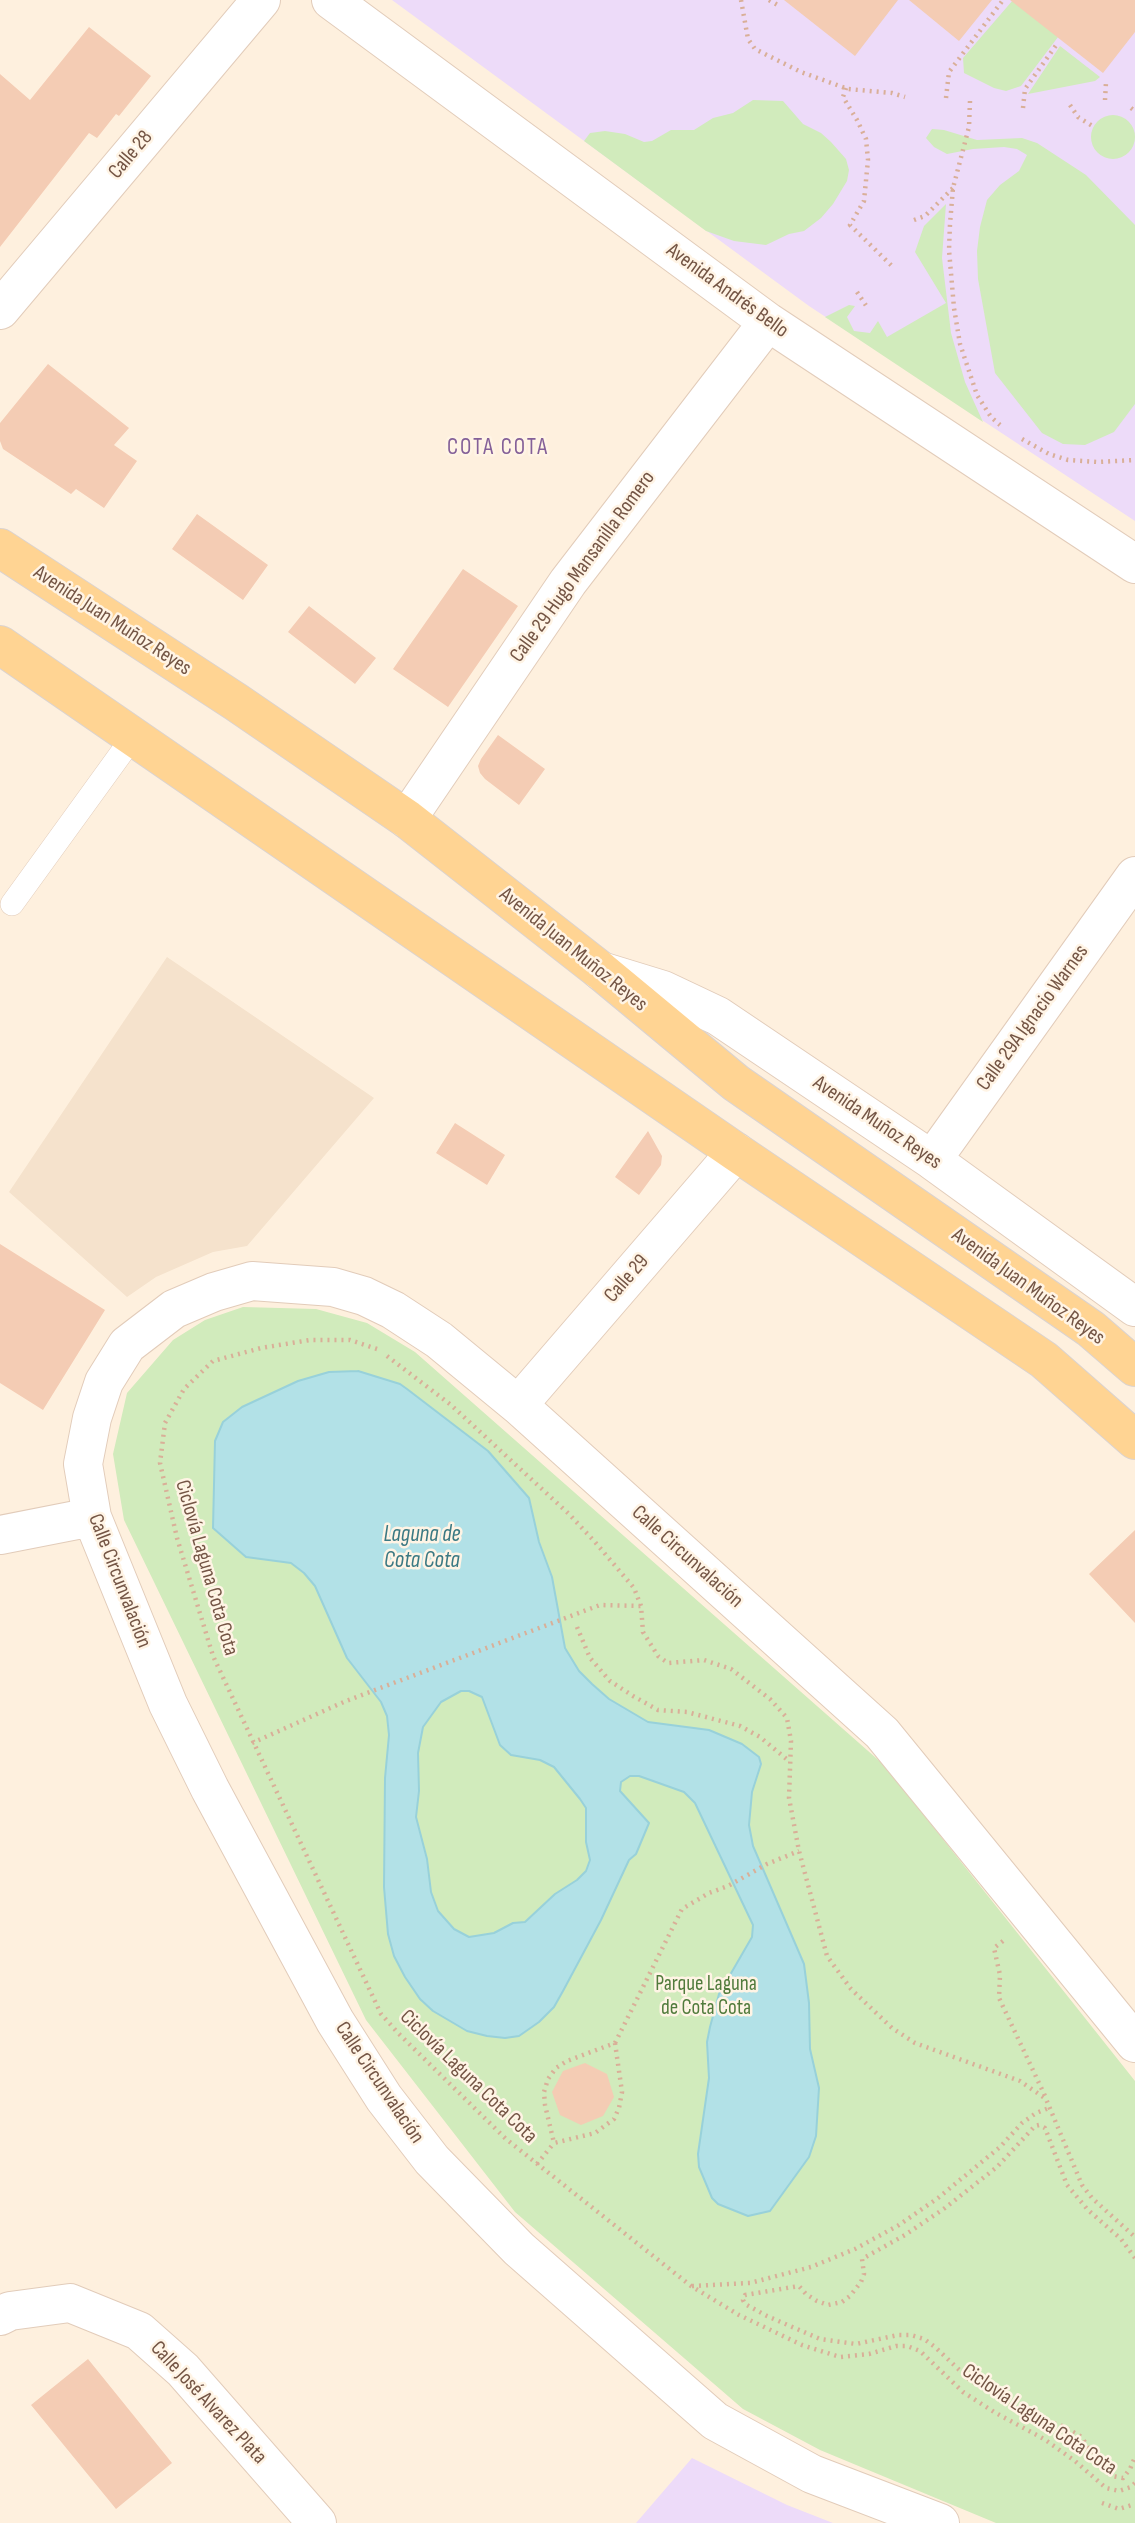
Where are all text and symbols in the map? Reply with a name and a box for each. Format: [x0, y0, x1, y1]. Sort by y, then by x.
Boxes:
street label: Calle 28 [104, 126, 158, 184]
street label: Avenida Andrés Bello [661, 238, 793, 344]
district label: COTA COTA [448, 434, 548, 462]
street label: Calle 29 Hugo Mansanilla Romero [505, 466, 661, 668]
street label: Avenida Juan Muñoz Reyes [28, 561, 196, 681]
street label: Avenida Juan Muñoz Reyes [494, 883, 652, 1017]
street label: Calle 29A Ignacio Warnes [972, 940, 1094, 1096]
street label: Avenida Muñoz Reyes [808, 1071, 946, 1175]
street label: Avenida Juan Muñoz Reyes [947, 1223, 1109, 1351]
street label: Calle 29 [599, 1250, 655, 1308]
street label: Ciclovía Laguna Cota Cota [169, 1477, 243, 1659]
street label: Calle Circunvalación [626, 1500, 748, 1614]
street label: Calle Circunvalación [82, 1511, 156, 1651]
water label: Laguna de Cota Cota [383, 1521, 461, 1575]
park label: Parque Laguna de Cota Cota [655, 1972, 757, 2022]
street label: Ciclovía Laguna Cota Cota [394, 2005, 542, 2149]
street label: Calle Circunvalación [329, 2017, 429, 2149]
street label: Calle José Alvarez Plata [145, 2336, 271, 2470]
street label: Ciclovía Laguna Cota Cota [957, 2359, 1121, 2481]

